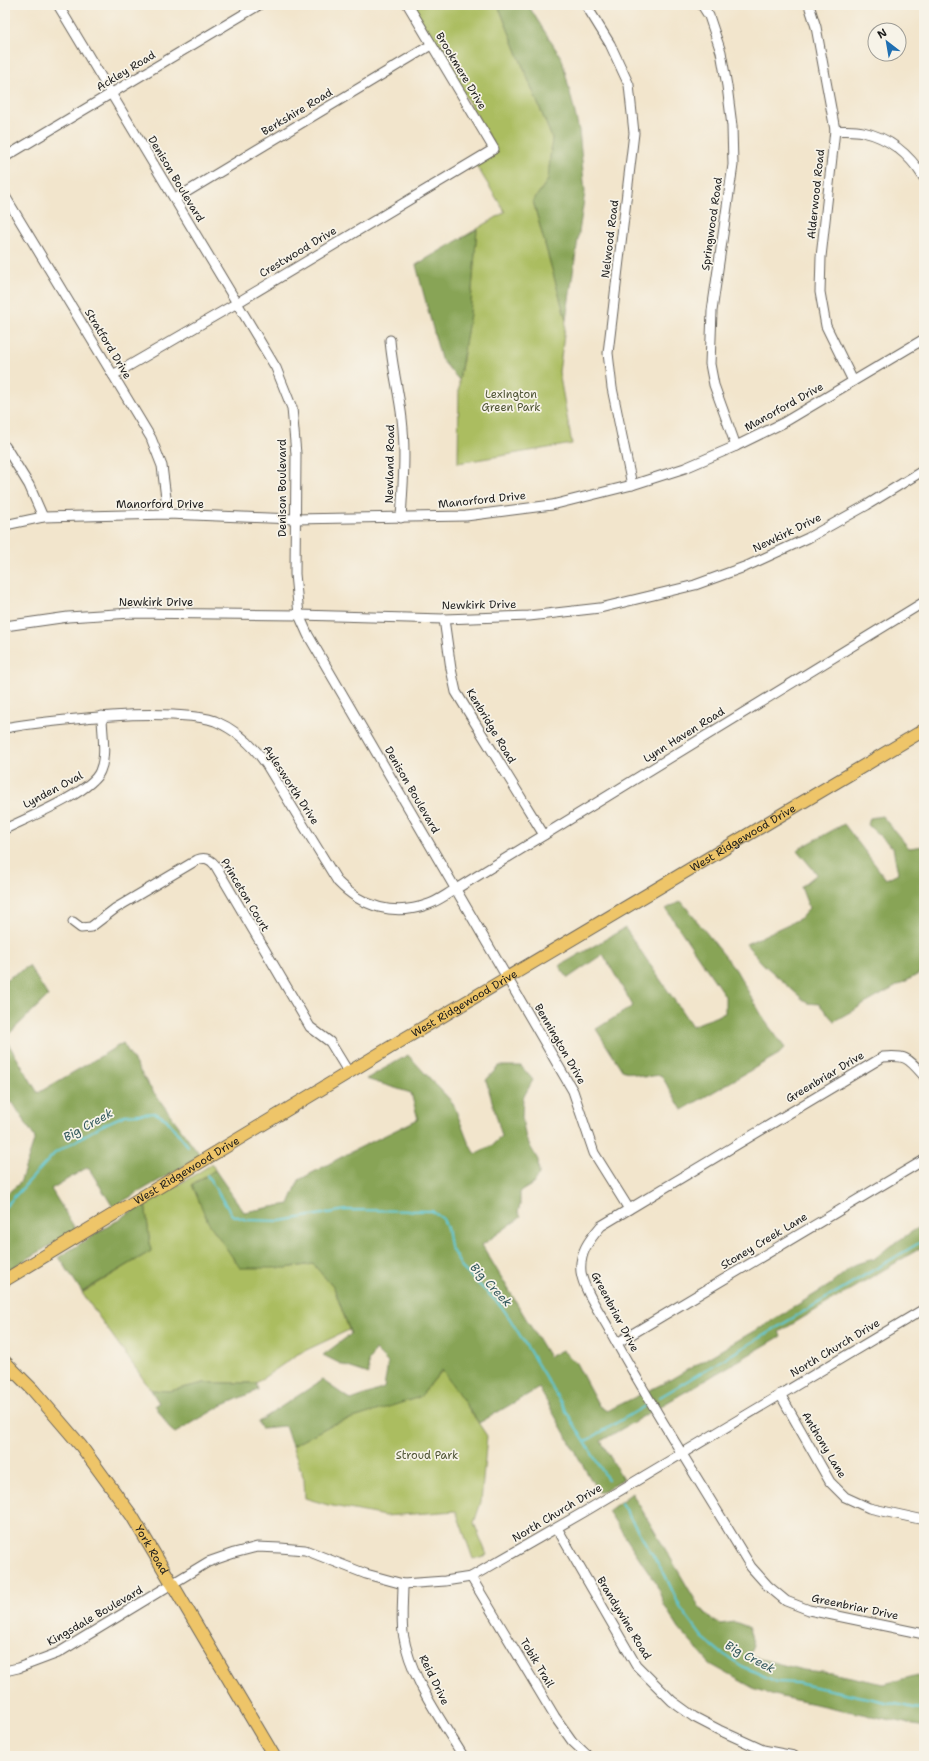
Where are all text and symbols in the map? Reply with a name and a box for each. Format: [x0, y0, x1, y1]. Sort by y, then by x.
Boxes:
north arrow [867, 22, 907, 62]
text: N [875, 25, 890, 43]
street label: Brookmere Drive [432, 30, 490, 112]
street label: Ackley Road [94, 47, 158, 95]
street label: Berkshire Road [259, 85, 335, 139]
street label: Denison Boulevard [144, 133, 208, 225]
street label: Alderwood Road [804, 148, 828, 240]
street label: Springwood Road [698, 176, 726, 272]
street label: Nelwood Road [598, 199, 622, 279]
street label: Crestwood Drive [257, 223, 339, 281]
street label: Stratford Drive [81, 306, 135, 382]
street label: Manorford Drive [742, 379, 826, 435]
park label: Lexington Green Park [481, 387, 541, 415]
street label: Newland Road [382, 424, 398, 504]
street label: Denison Boulevard [275, 439, 290, 537]
street label: Manorford Drive [437, 488, 527, 512]
street label: Manorford Drive [116, 497, 204, 512]
street label: Newkirk Drive [750, 510, 824, 556]
street label: Newkirk Drive [119, 595, 193, 610]
street label: Newkirk Drive [442, 597, 516, 613]
street label: Kenbridge Road [463, 686, 519, 766]
street label: Lynn Haven Road [640, 704, 728, 766]
street label: Aylesworth Drive [260, 742, 322, 828]
street label: Denison Boulevard [381, 744, 443, 836]
street label: Lynden Oval [20, 768, 86, 812]
street label: West Ridgewood Drive [687, 800, 798, 875]
street label: Princeton Court [217, 856, 273, 935]
street label: West Ridgewood Drive [408, 966, 520, 1041]
street label: Bennington Drive [531, 1001, 589, 1087]
street label: Greenbriar Drive [783, 1048, 867, 1106]
water label: Big Creek [60, 1105, 116, 1145]
street label: West Ridgewood Drive [131, 1133, 242, 1208]
street label: Stoney Creek Lane [718, 1209, 810, 1273]
water label: Big Creek [467, 1260, 515, 1310]
street label: Greenbriar Drive [588, 1269, 642, 1355]
street label: North Church Drive [787, 1315, 883, 1381]
street label: Anthony Lane [798, 1409, 850, 1481]
park label: Stroud Park [396, 1448, 458, 1463]
street label: North Church Drive [509, 1480, 605, 1546]
street label: York Road [132, 1522, 172, 1577]
street label: Brandywine Road [593, 1574, 655, 1662]
street label: Kingsdale Boulevard [44, 1582, 146, 1650]
street label: Greenbriar Drive [810, 1590, 900, 1624]
street label: Tobik Trail [516, 1636, 558, 1691]
water label: Big Creek [722, 1637, 778, 1677]
street label: Reid Drive [415, 1652, 453, 1708]

